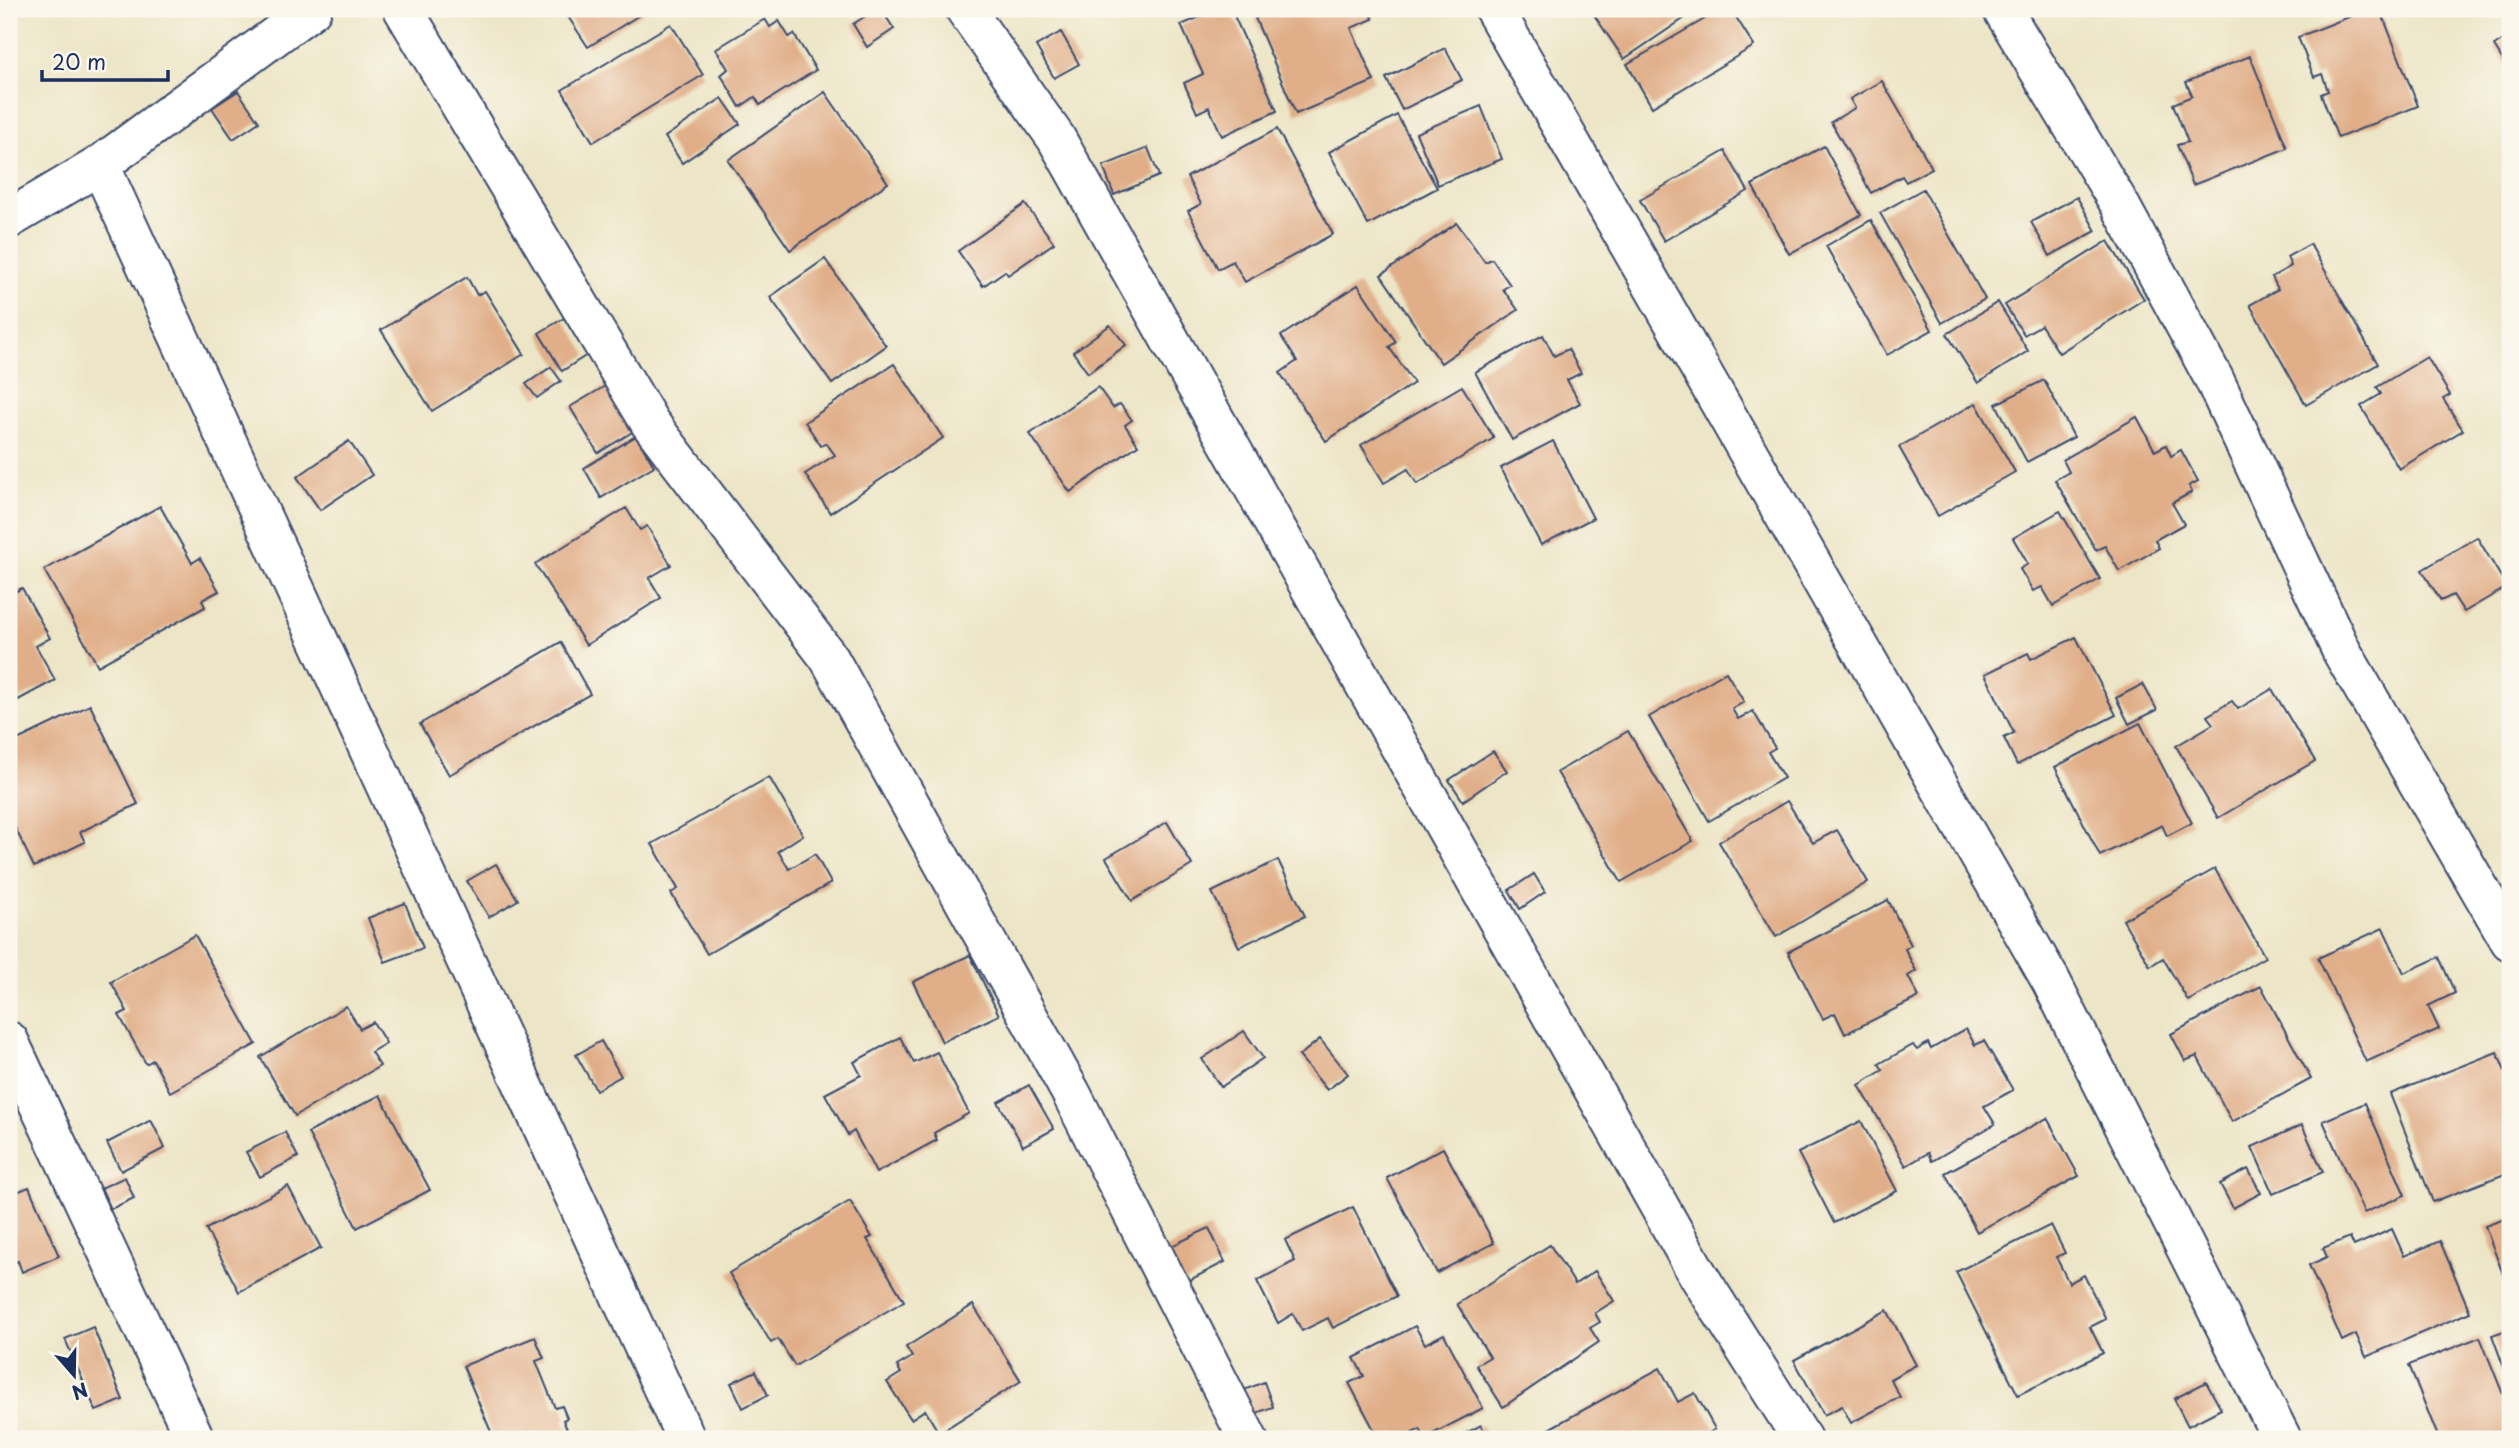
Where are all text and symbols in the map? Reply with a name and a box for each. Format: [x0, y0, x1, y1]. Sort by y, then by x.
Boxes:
scale bar [42, 38, 168, 82]
text: 20 m [52, 45, 106, 77]
north arrow [38, 1340, 108, 1410]
text: N [68, 1376, 92, 1408]

